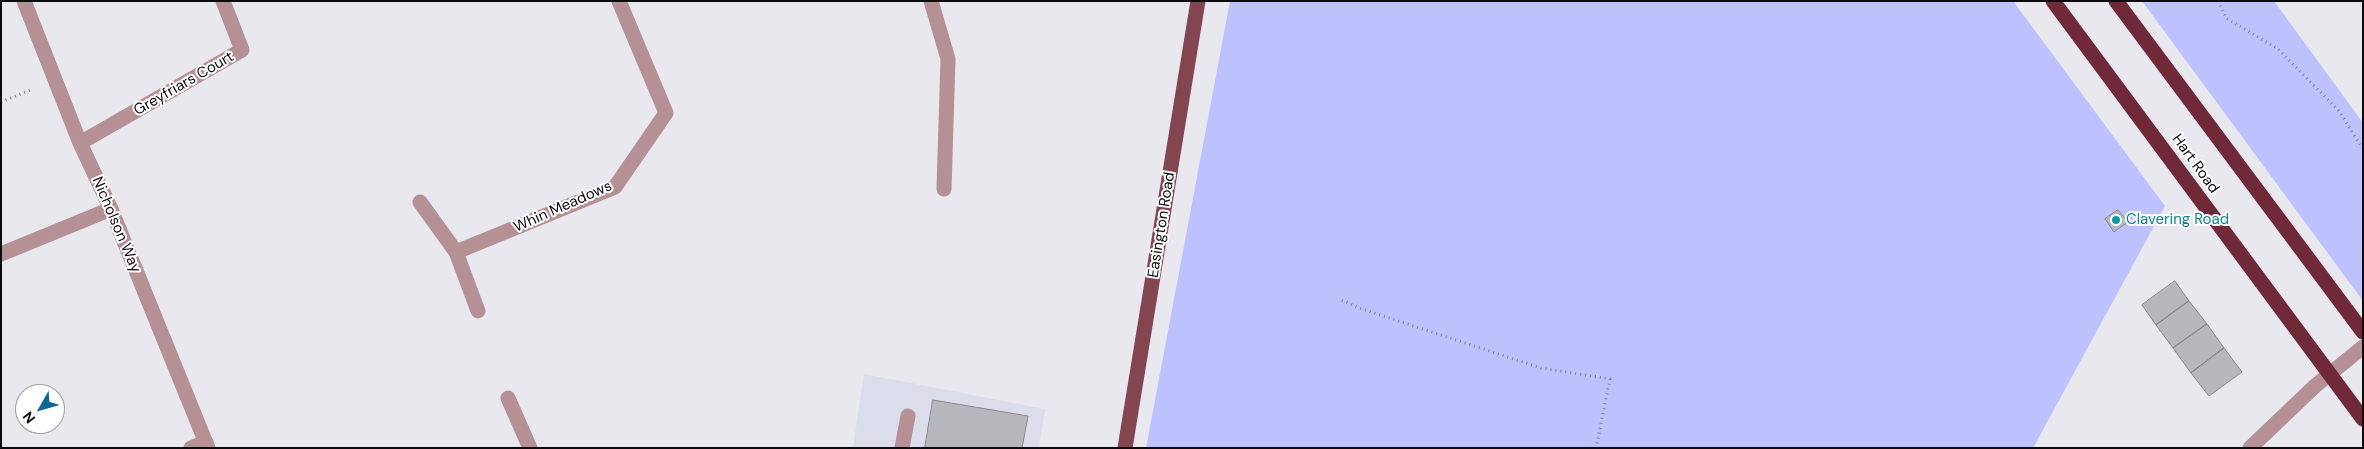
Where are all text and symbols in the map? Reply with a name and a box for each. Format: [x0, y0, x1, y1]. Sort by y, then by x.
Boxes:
street label: Greyfriars Court [131, 48, 237, 120]
street label: Hart Road [2168, 131, 2222, 197]
street label: Easington Road [1145, 171, 1179, 279]
street label: Nicholson Way [88, 174, 144, 276]
street label: Whin Meadows [511, 177, 615, 237]
place label: Clavering Road [2126, 211, 2229, 229]
marker: Clavering Road [2110, 214, 2122, 226]
north arrow [15, 384, 65, 434]
text: N [19, 408, 39, 427]

